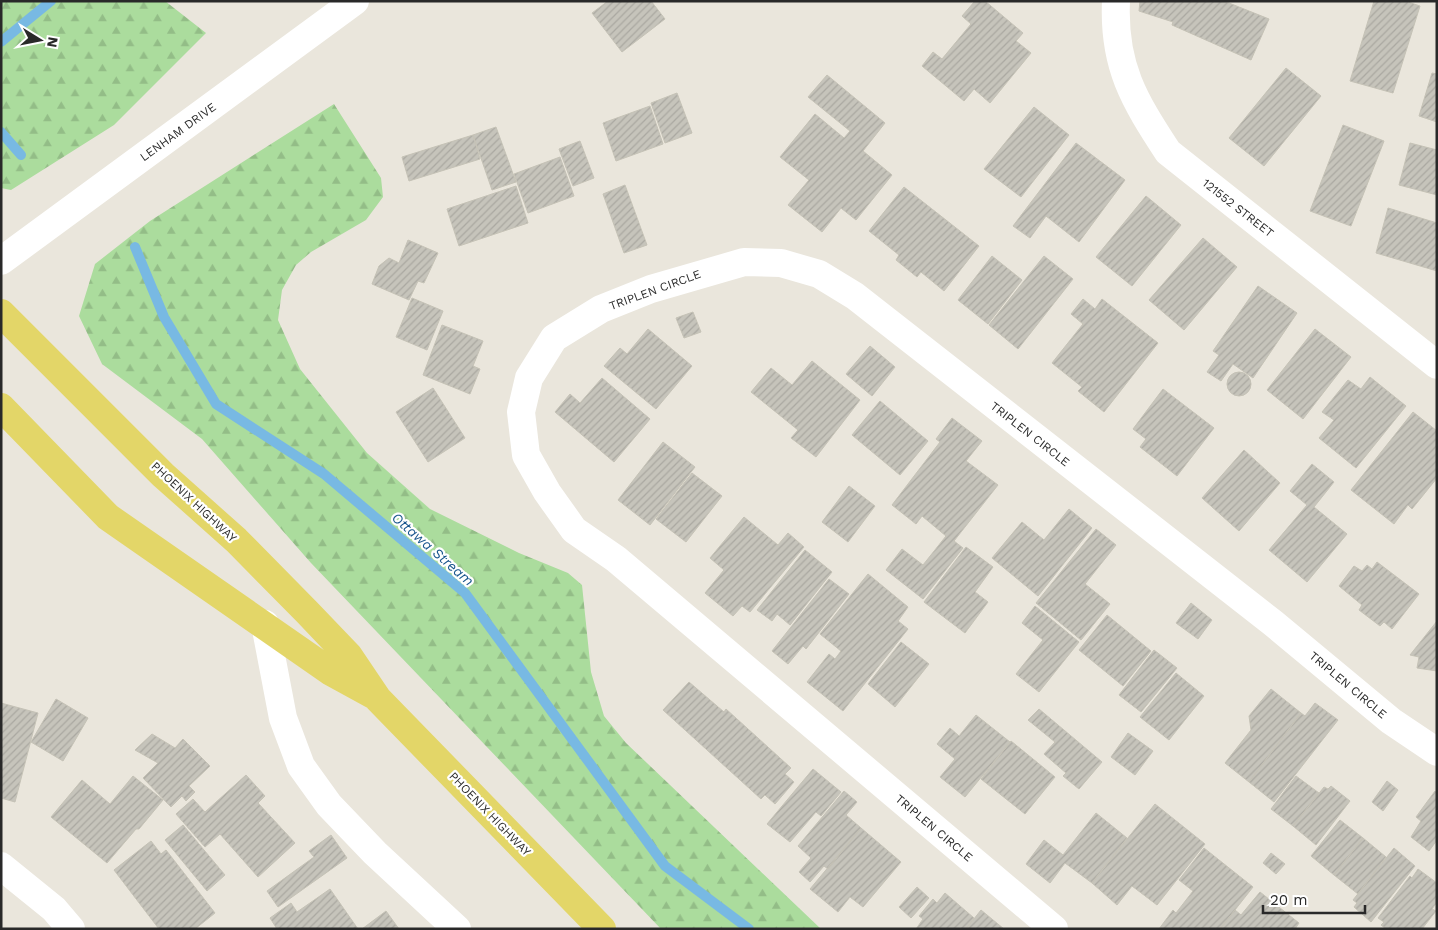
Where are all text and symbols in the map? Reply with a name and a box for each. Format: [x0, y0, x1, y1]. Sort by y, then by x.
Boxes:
north arrow [15, 15, 65, 65]
text: N [44, 36, 62, 49]
street label: LENHAM DRIVE [137, 100, 219, 164]
street label: 121552 STREET [1200, 176, 1276, 240]
street label: TRIPLEN CIRCLE [607, 267, 703, 313]
street label: TRIPLEN CIRCLE [988, 399, 1073, 469]
street label: PHOENIX HIGHWAY [149, 459, 240, 545]
water label: Ottawa Stream [389, 509, 477, 589]
street label: TRIPLEN CIRCLE [1307, 649, 1390, 722]
street label: PHOENIX HIGHWAY [446, 769, 534, 859]
street label: TRIPLEN CIRCLE [893, 792, 976, 865]
scale bar [1263, 882, 1366, 914]
text: 20 m [1270, 891, 1308, 909]

